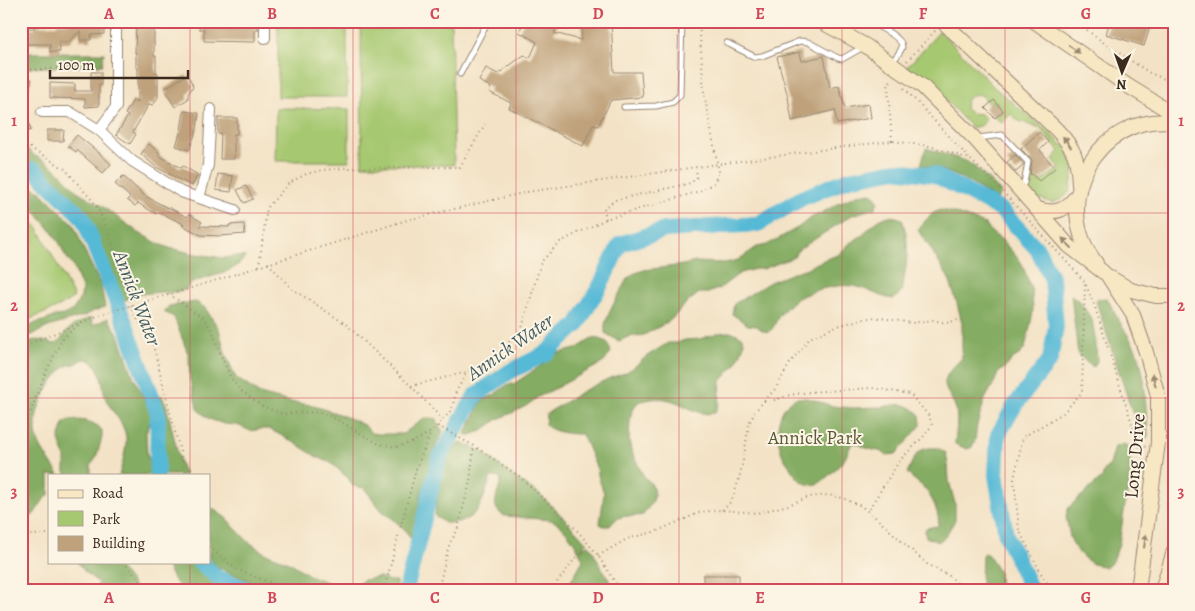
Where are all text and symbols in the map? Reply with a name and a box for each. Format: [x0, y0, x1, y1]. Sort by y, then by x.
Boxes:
text: A [103, 3, 115, 25]
text: B [267, 3, 277, 25]
text: C [430, 3, 440, 25]
text: D [592, 3, 604, 25]
text: E [755, 3, 765, 25]
text: F [919, 3, 928, 25]
text: G [1081, 3, 1091, 25]
one-way arrow [1068, 44, 1081, 54]
scale bar [50, 48, 188, 80]
north arrow [1098, 48, 1148, 98]
text: 100 m [58, 55, 95, 75]
text: N [1116, 75, 1127, 94]
text: 1 [11, 110, 17, 132]
text: 1 [1178, 110, 1184, 132]
one-way arrow [1062, 135, 1072, 149]
one-way arrow [1061, 237, 1073, 249]
water label: Annick Water [106, 245, 168, 351]
text: 2 [10, 295, 18, 317]
text: 2 [1177, 295, 1185, 317]
water label: Annick Water [460, 307, 560, 387]
one-way arrow [1149, 373, 1157, 388]
street label: Long Drive [1118, 412, 1152, 500]
park label: Annick Park [767, 425, 862, 451]
legend [48, 474, 210, 564]
text: 3 [11, 481, 18, 503]
text: 3 [1178, 481, 1185, 503]
text: Road [92, 483, 124, 503]
text: Park [92, 509, 121, 529]
text: Building [92, 533, 145, 553]
one-way arrow [1141, 533, 1149, 549]
text: A [103, 587, 115, 609]
text: B [267, 587, 277, 609]
text: C [430, 587, 440, 609]
text: D [592, 587, 604, 609]
text: E [755, 587, 765, 609]
text: F [919, 587, 928, 609]
text: G [1081, 587, 1091, 609]

